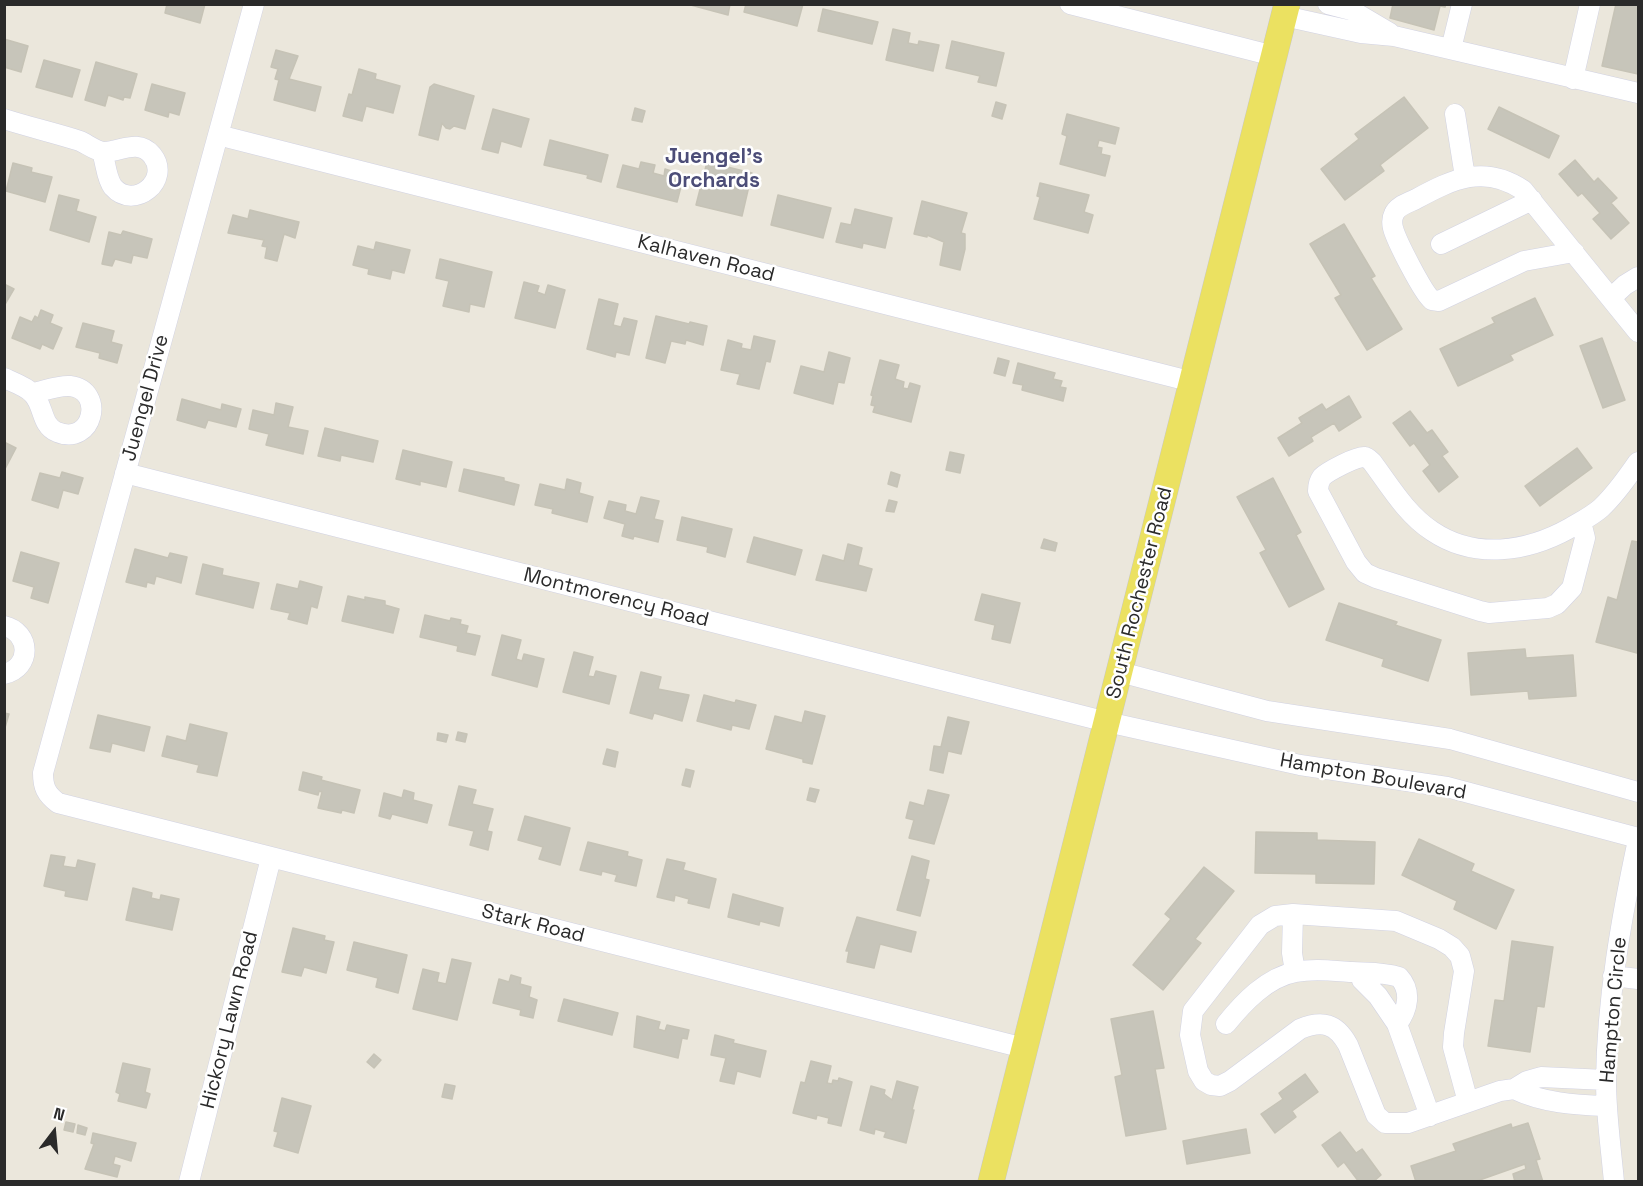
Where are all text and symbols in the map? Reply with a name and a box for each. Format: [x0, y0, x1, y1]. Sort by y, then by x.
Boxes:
district label: Juengel's Orchards [665, 144, 763, 194]
street label: Kalhaven Road [635, 230, 777, 288]
street label: Juengel Drive [118, 332, 174, 464]
street label: South Rochester Road [1102, 485, 1178, 701]
street label: Montmorency Road [521, 563, 711, 633]
street label: Hampton Boulevard [1278, 749, 1468, 805]
street label: Stark Road [479, 900, 587, 948]
street label: Hickory Lawn Road [196, 929, 264, 1111]
street label: Hampton Circle [1596, 936, 1632, 1084]
north arrow [24, 1102, 84, 1162]
text: N [51, 1103, 67, 1126]

